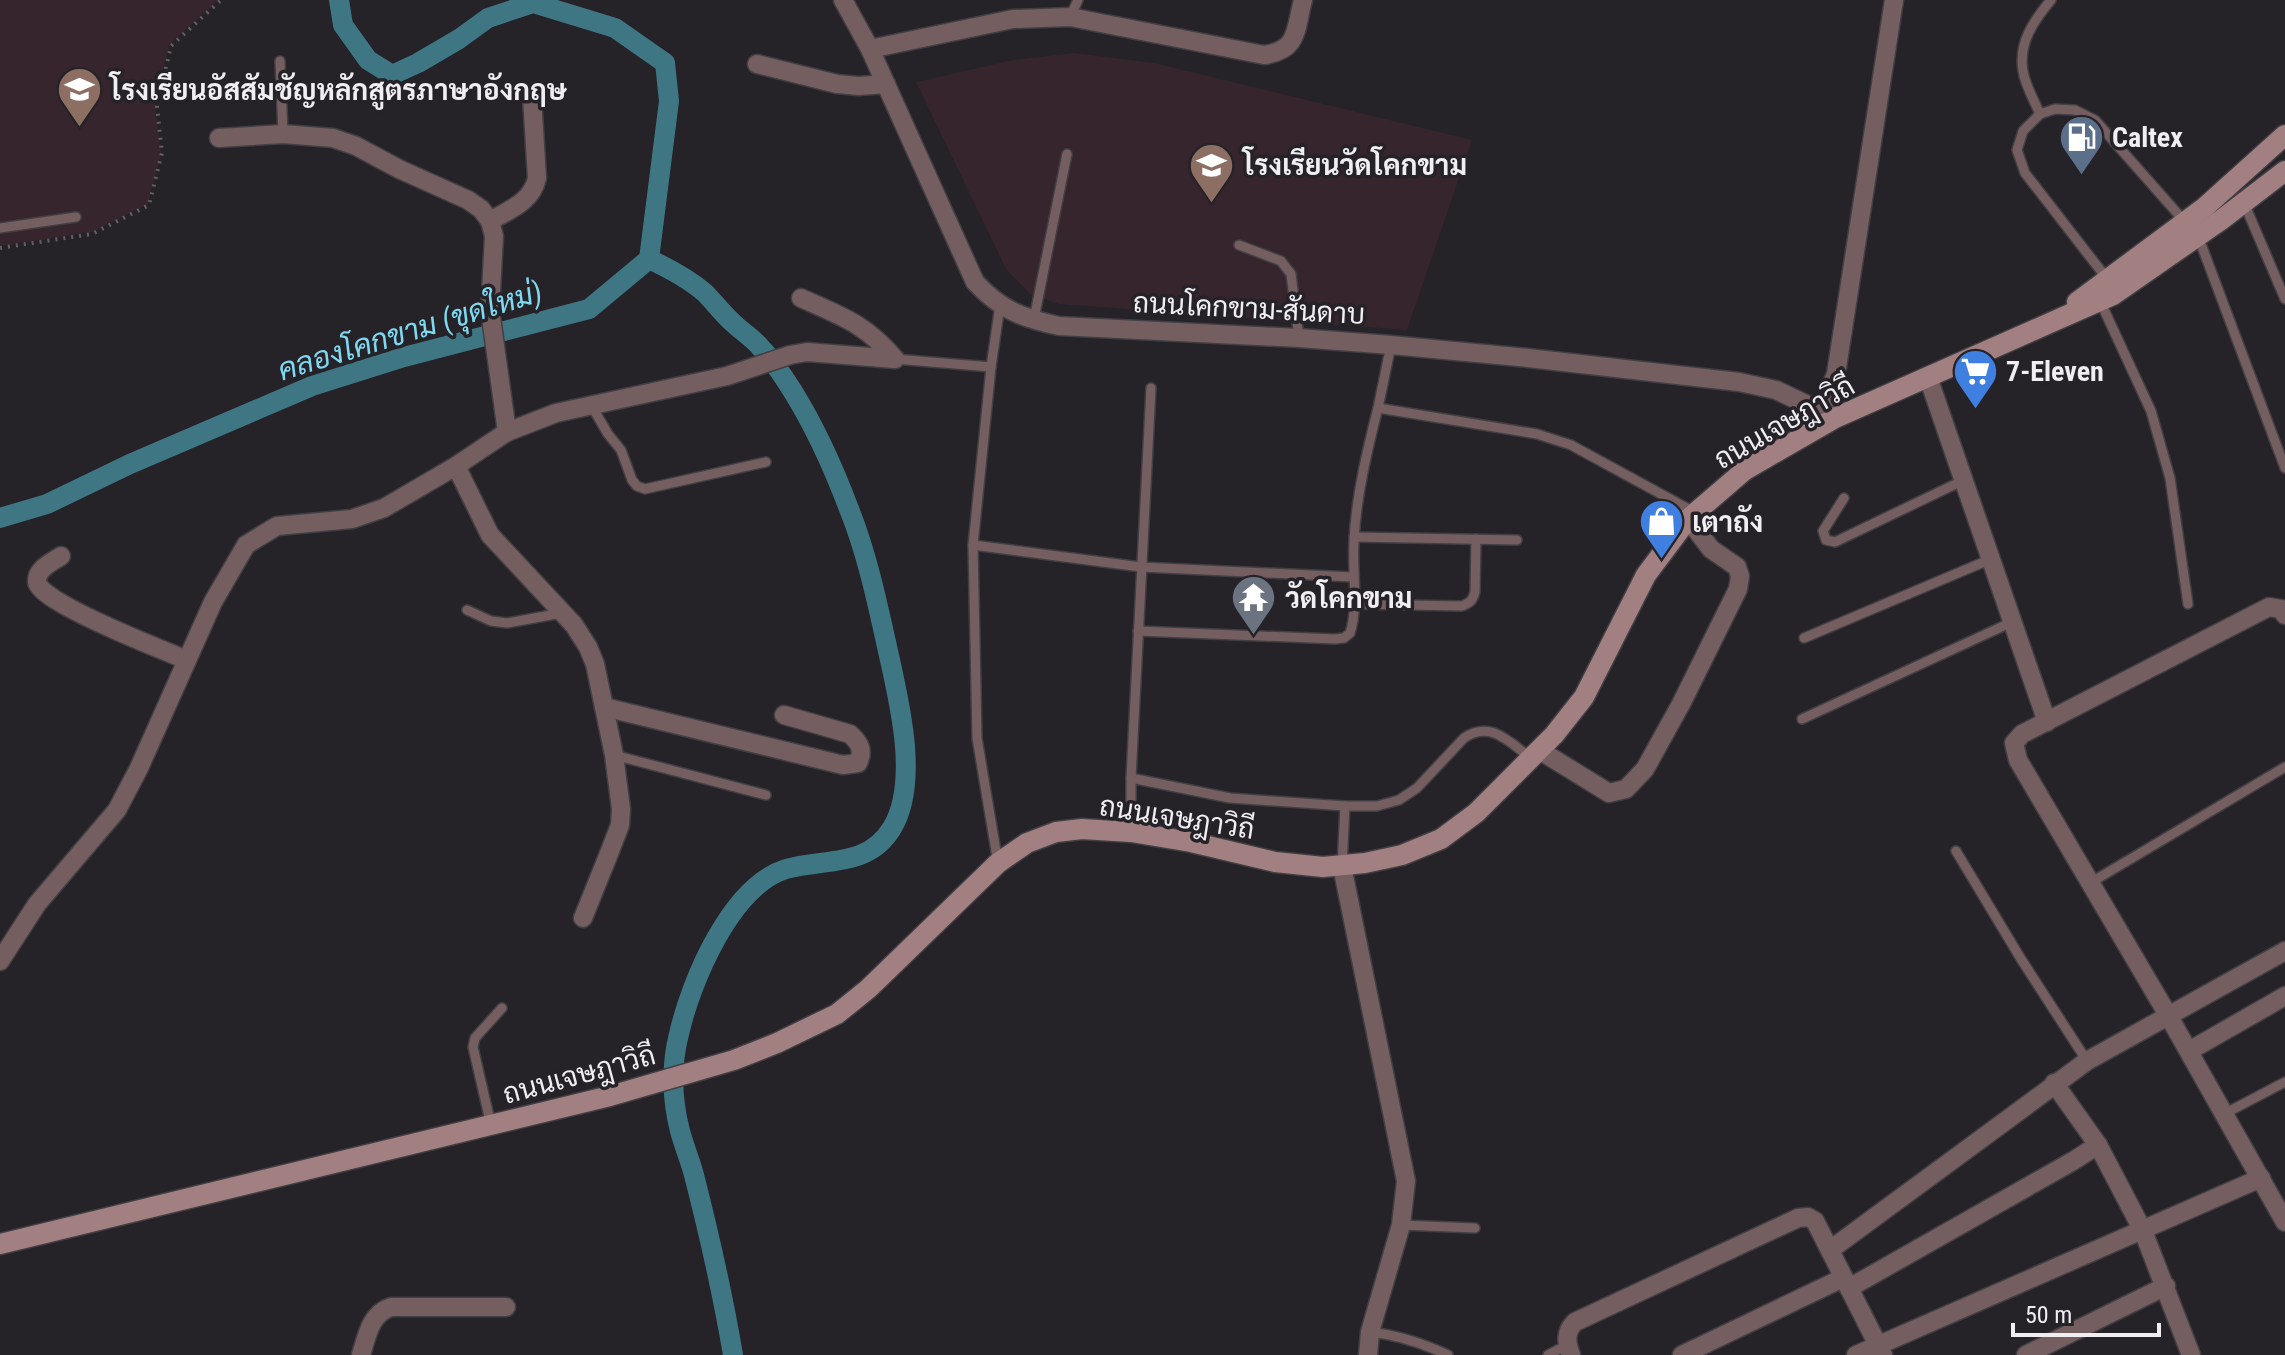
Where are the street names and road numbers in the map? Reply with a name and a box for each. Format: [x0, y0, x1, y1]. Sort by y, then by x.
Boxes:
street label: ถนนโคกขาม-สันดาบ [1132, 283, 1366, 331]
street label: ถนนเจษฎาวิถี [1707, 367, 1862, 478]
street label: ถนนเจษฎาวิถี [1097, 787, 1257, 849]
street label: ถนนเจษฎาวิถี [499, 1036, 660, 1114]

